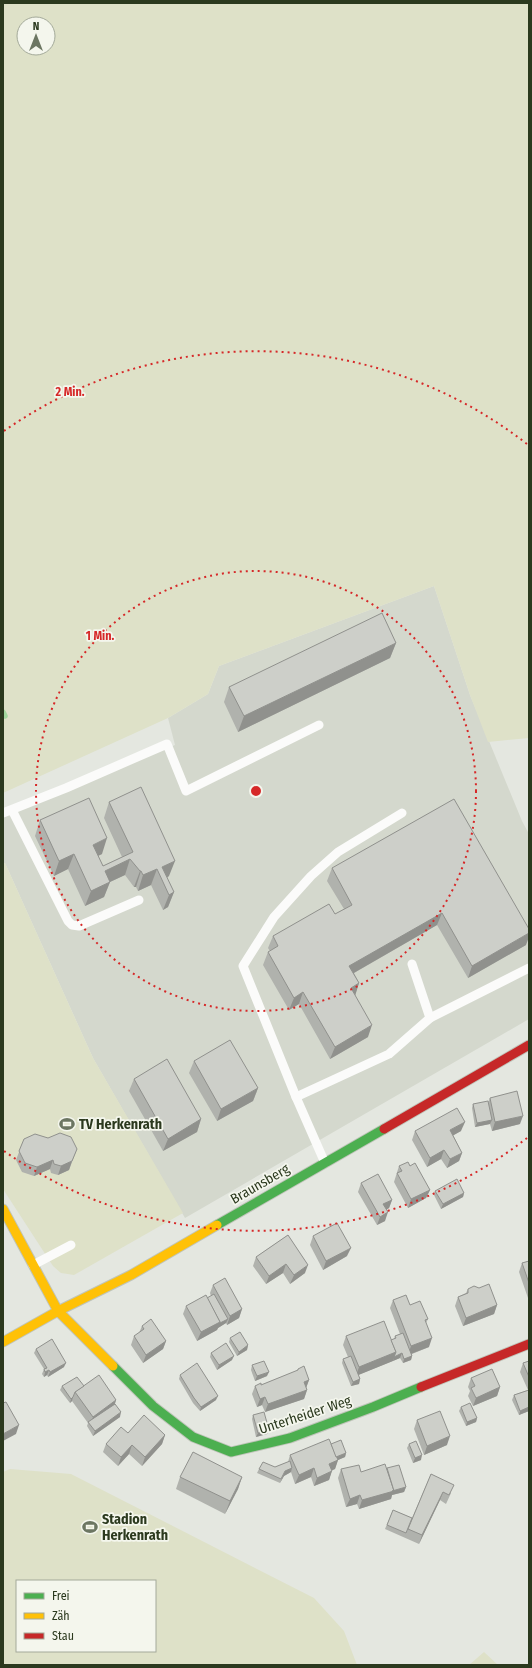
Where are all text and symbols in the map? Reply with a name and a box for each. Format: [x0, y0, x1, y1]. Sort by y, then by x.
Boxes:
north arrow [16, 16, 56, 56]
text: N [33, 20, 39, 33]
text: 2 Min. [55, 385, 85, 399]
text: 1 Min. [86, 629, 114, 643]
centre of rings [249, 784, 263, 798]
sports icon: TV Herkenrath [58, 1115, 76, 1133]
place label: TV Herkenrath [79, 1116, 162, 1133]
street label: Braunsberg [227, 1160, 293, 1208]
street label: Unterheider Weg [257, 1392, 354, 1438]
place label: Stadion Herkenrath [102, 1511, 168, 1544]
sports icon: Stadion Herkenrath [81, 1518, 99, 1536]
legend [16, 1580, 156, 1652]
text: Frei [52, 1589, 70, 1603]
text: Zäh [52, 1609, 70, 1623]
text: Stau [52, 1629, 74, 1643]

